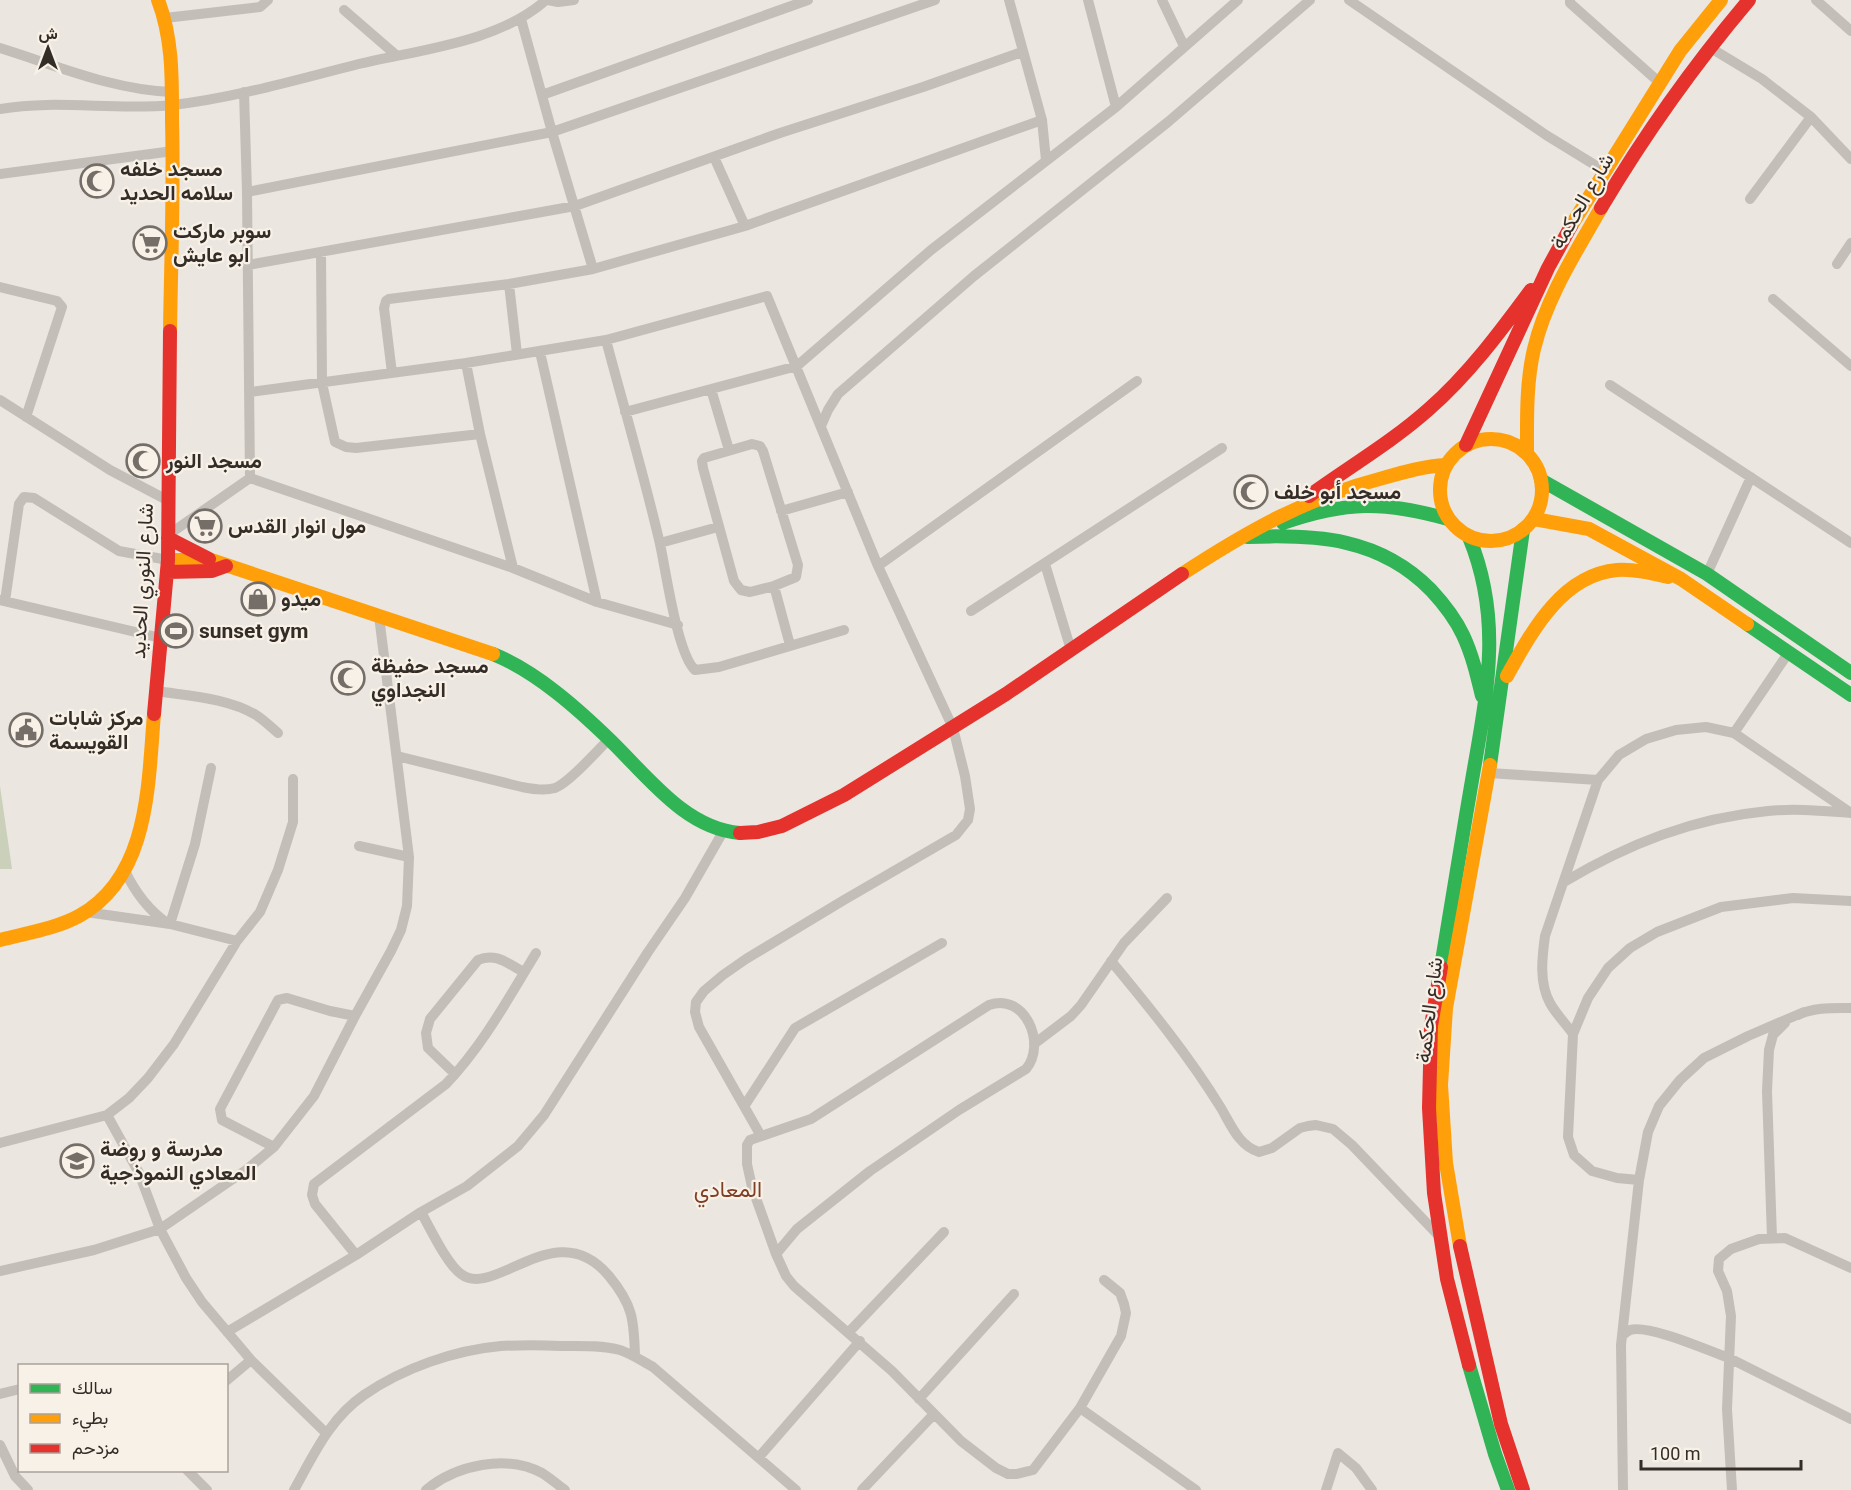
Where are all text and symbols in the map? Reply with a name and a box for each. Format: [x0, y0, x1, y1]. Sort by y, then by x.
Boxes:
north arrow [18, 18, 78, 78]
text: ش [38, 24, 58, 43]
street label: شارع الحكمة [1545, 149, 1621, 254]
place label: مسجد خلفه سلامه الحديد [120, 157, 233, 205]
mosque icon: مسجد خلفه سلامه الحديد [79, 163, 115, 199]
place label: سوبر ماركت ابو عايش [173, 219, 271, 268]
supermarket icon: سوبر ماركت ابو عايش [132, 225, 168, 261]
mosque icon: مسجد النور [125, 443, 161, 479]
place label: مسجد النور [165, 449, 262, 474]
mosque icon: مسجد أبو خلف [1233, 474, 1269, 510]
place label: مسجد أبو خلف [1274, 479, 1401, 505]
street label: شارع النوري الحديد [126, 502, 163, 660]
supermarket icon: مول انوار القدس [187, 508, 223, 544]
place label: مول انوار القدس [228, 514, 366, 539]
shop icon: ميدو [240, 581, 276, 617]
place label: ميدو [281, 587, 321, 612]
sports icon: sunset gym [158, 613, 194, 649]
place label: sunset gym [199, 619, 309, 643]
place label: مسجد حفيظة النجداوي [371, 654, 489, 707]
mosque icon: مسجد حفيظة النجداوي [330, 660, 366, 696]
place label: مركز شابات القويسمة [49, 706, 143, 755]
public building icon: مركز شابات القويسمة [8, 712, 44, 748]
street label: شارع الحكمة [1411, 956, 1449, 1064]
place label: مدرسة و روضة المعادي النموذجية [100, 1137, 256, 1190]
school or university icon: مدرسة و روضة المعادي النموذجية [59, 1143, 95, 1179]
district label: المعادي [694, 1177, 762, 1208]
legend [18, 1364, 228, 1472]
text: سالك [72, 1377, 112, 1398]
text: بطيء [72, 1407, 108, 1433]
scale bar [1641, 1433, 1802, 1471]
text: مزدحم [72, 1437, 119, 1460]
text: 100 m [1650, 1443, 1701, 1464]

